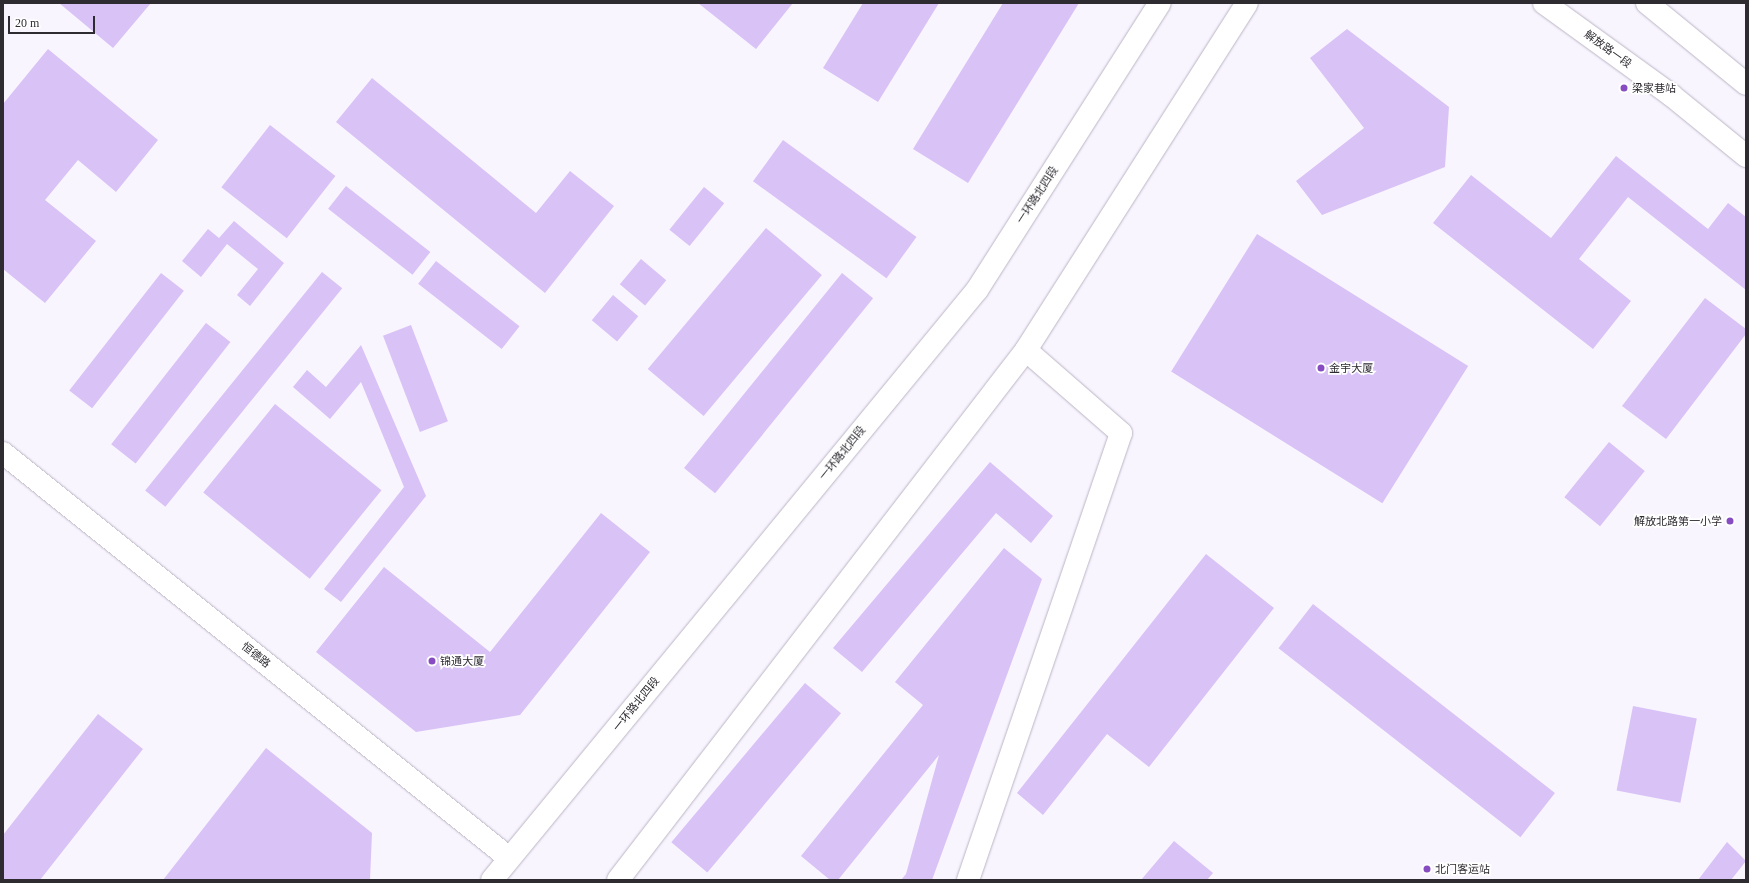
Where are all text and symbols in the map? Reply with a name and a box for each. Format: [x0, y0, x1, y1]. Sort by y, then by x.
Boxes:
scale bar [10, 8, 97, 34]
text: 20 m [15, 16, 39, 30]
street label: 解放路一段 [1582, 27, 1634, 71]
place label: 梁家巷站 [1632, 81, 1676, 95]
marker: 梁家巷站 [1619, 83, 1629, 93]
street label: 一环路北四段 [1013, 164, 1061, 226]
place label: 金宇大厦 [1329, 361, 1373, 375]
marker: 金宇大厦 [1316, 363, 1326, 373]
street label: 一环路北四段 [816, 423, 868, 483]
place label: 解放北路第一小学 [1634, 514, 1722, 528]
marker: 解放北路第一小学 [1725, 516, 1735, 526]
street label: 恒德路 [239, 639, 273, 671]
place label: 锦通大厦 [440, 654, 484, 668]
marker: 锦通大厦 [427, 656, 437, 666]
street label: 一环路北四段 [610, 674, 662, 734]
place label: 北门客运站 [1435, 862, 1490, 876]
marker: 北门客运站 [1422, 864, 1432, 874]

